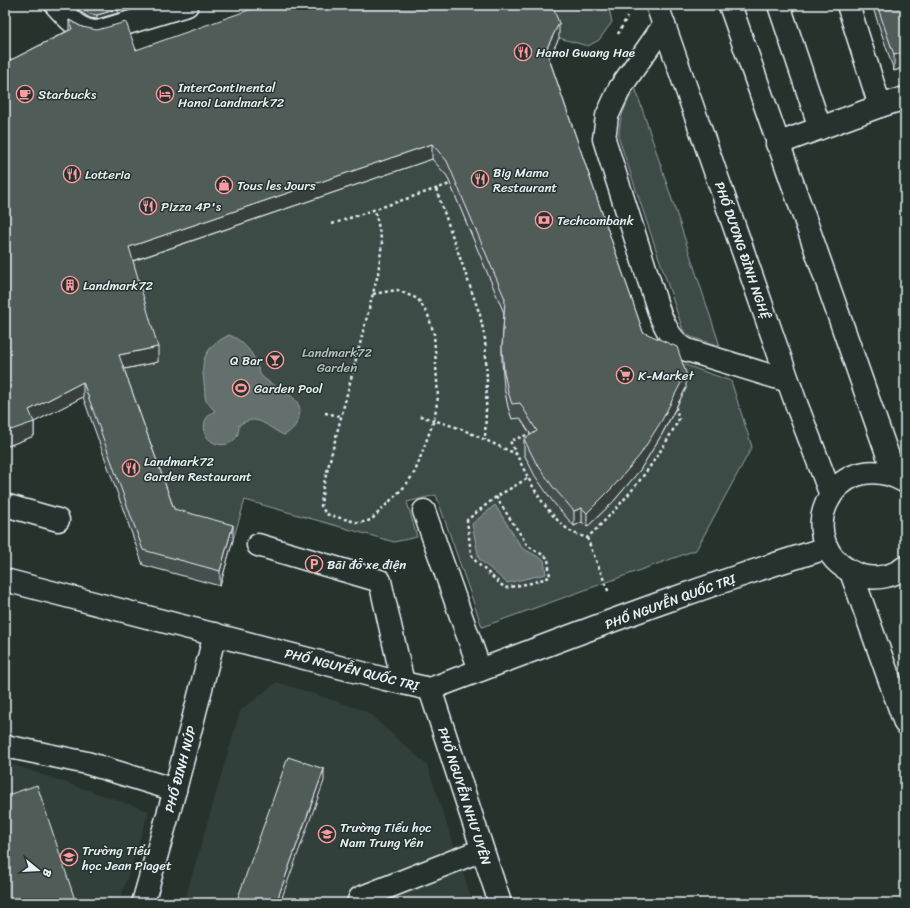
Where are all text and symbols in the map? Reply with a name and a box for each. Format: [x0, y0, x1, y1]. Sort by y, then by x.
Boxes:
place label: Hanoi Gwang Hae [536, 41, 635, 64]
restaurant icon: Hanoi Gwang Hae [513, 42, 533, 62]
place label: InterContinental Hanoi Landmark72 [177, 76, 285, 114]
place label: Starbucks [38, 83, 97, 106]
cafe icon: Starbucks [15, 84, 35, 104]
hotel icon: InterContinental Hanoi Landmark72 [155, 84, 175, 104]
place label: Big Mama Restaurant [493, 161, 558, 199]
place label: Lotteria [85, 163, 131, 186]
restaurant icon: Lotteria [62, 164, 82, 184]
restaurant icon: Big Mama Restaurant [470, 169, 490, 189]
place label: Tous les Jours [237, 174, 316, 197]
shop icon: Tous les Jours [214, 175, 234, 195]
street label: PHỐ DƯƠNG ĐÌNH NGHỆ [708, 178, 777, 323]
place label: Pizza 4P's [161, 195, 222, 218]
restaurant icon: Pizza 4P's [138, 196, 158, 216]
place label: Techcombank [557, 209, 634, 232]
bank icon: Techcombank [534, 210, 554, 230]
place label: Landmark72 [83, 274, 154, 297]
building icon: Landmark72 [60, 275, 80, 295]
park label: Landmark72 Garden [302, 341, 373, 379]
place label: Q Bar [230, 349, 263, 372]
bar icon: Q Bar [265, 350, 285, 370]
place label: K-Market [638, 364, 694, 387]
supermarket icon: K-Market [615, 365, 635, 385]
place label: Garden Pool [254, 377, 323, 400]
sports icon: Garden Pool [231, 378, 251, 398]
place label: Landmark72 Garden Restaurant [144, 450, 252, 488]
restaurant icon: Landmark72 Garden Restaurant [121, 458, 141, 478]
place label: Bãi đỗ xe điện [327, 553, 406, 576]
parking icon: Bãi đỗ xe điện [304, 554, 324, 574]
street label: PHỐ NGUYỄN QUỐC TRỊ [602, 567, 740, 636]
street label: PHỐ NGUYỄN QUỐC TRỊ [282, 642, 422, 697]
street label: PHỐ ĐINH NÚP [158, 723, 203, 815]
street label: PHỐ NGUYỄN NHƯ UYÊN [431, 724, 498, 868]
place label: Trường Tiểu học Nam Trung Yên [340, 816, 432, 854]
school or university icon: Trường Tiểu học Nam Trung Yên [317, 824, 337, 844]
place label: Trường Tiểu học Jean Piaget [81, 839, 172, 877]
school or university icon: Trường Tiểu học Jean Piaget [59, 847, 79, 867]
north arrow [18, 850, 58, 890]
text: B [37, 867, 57, 879]

